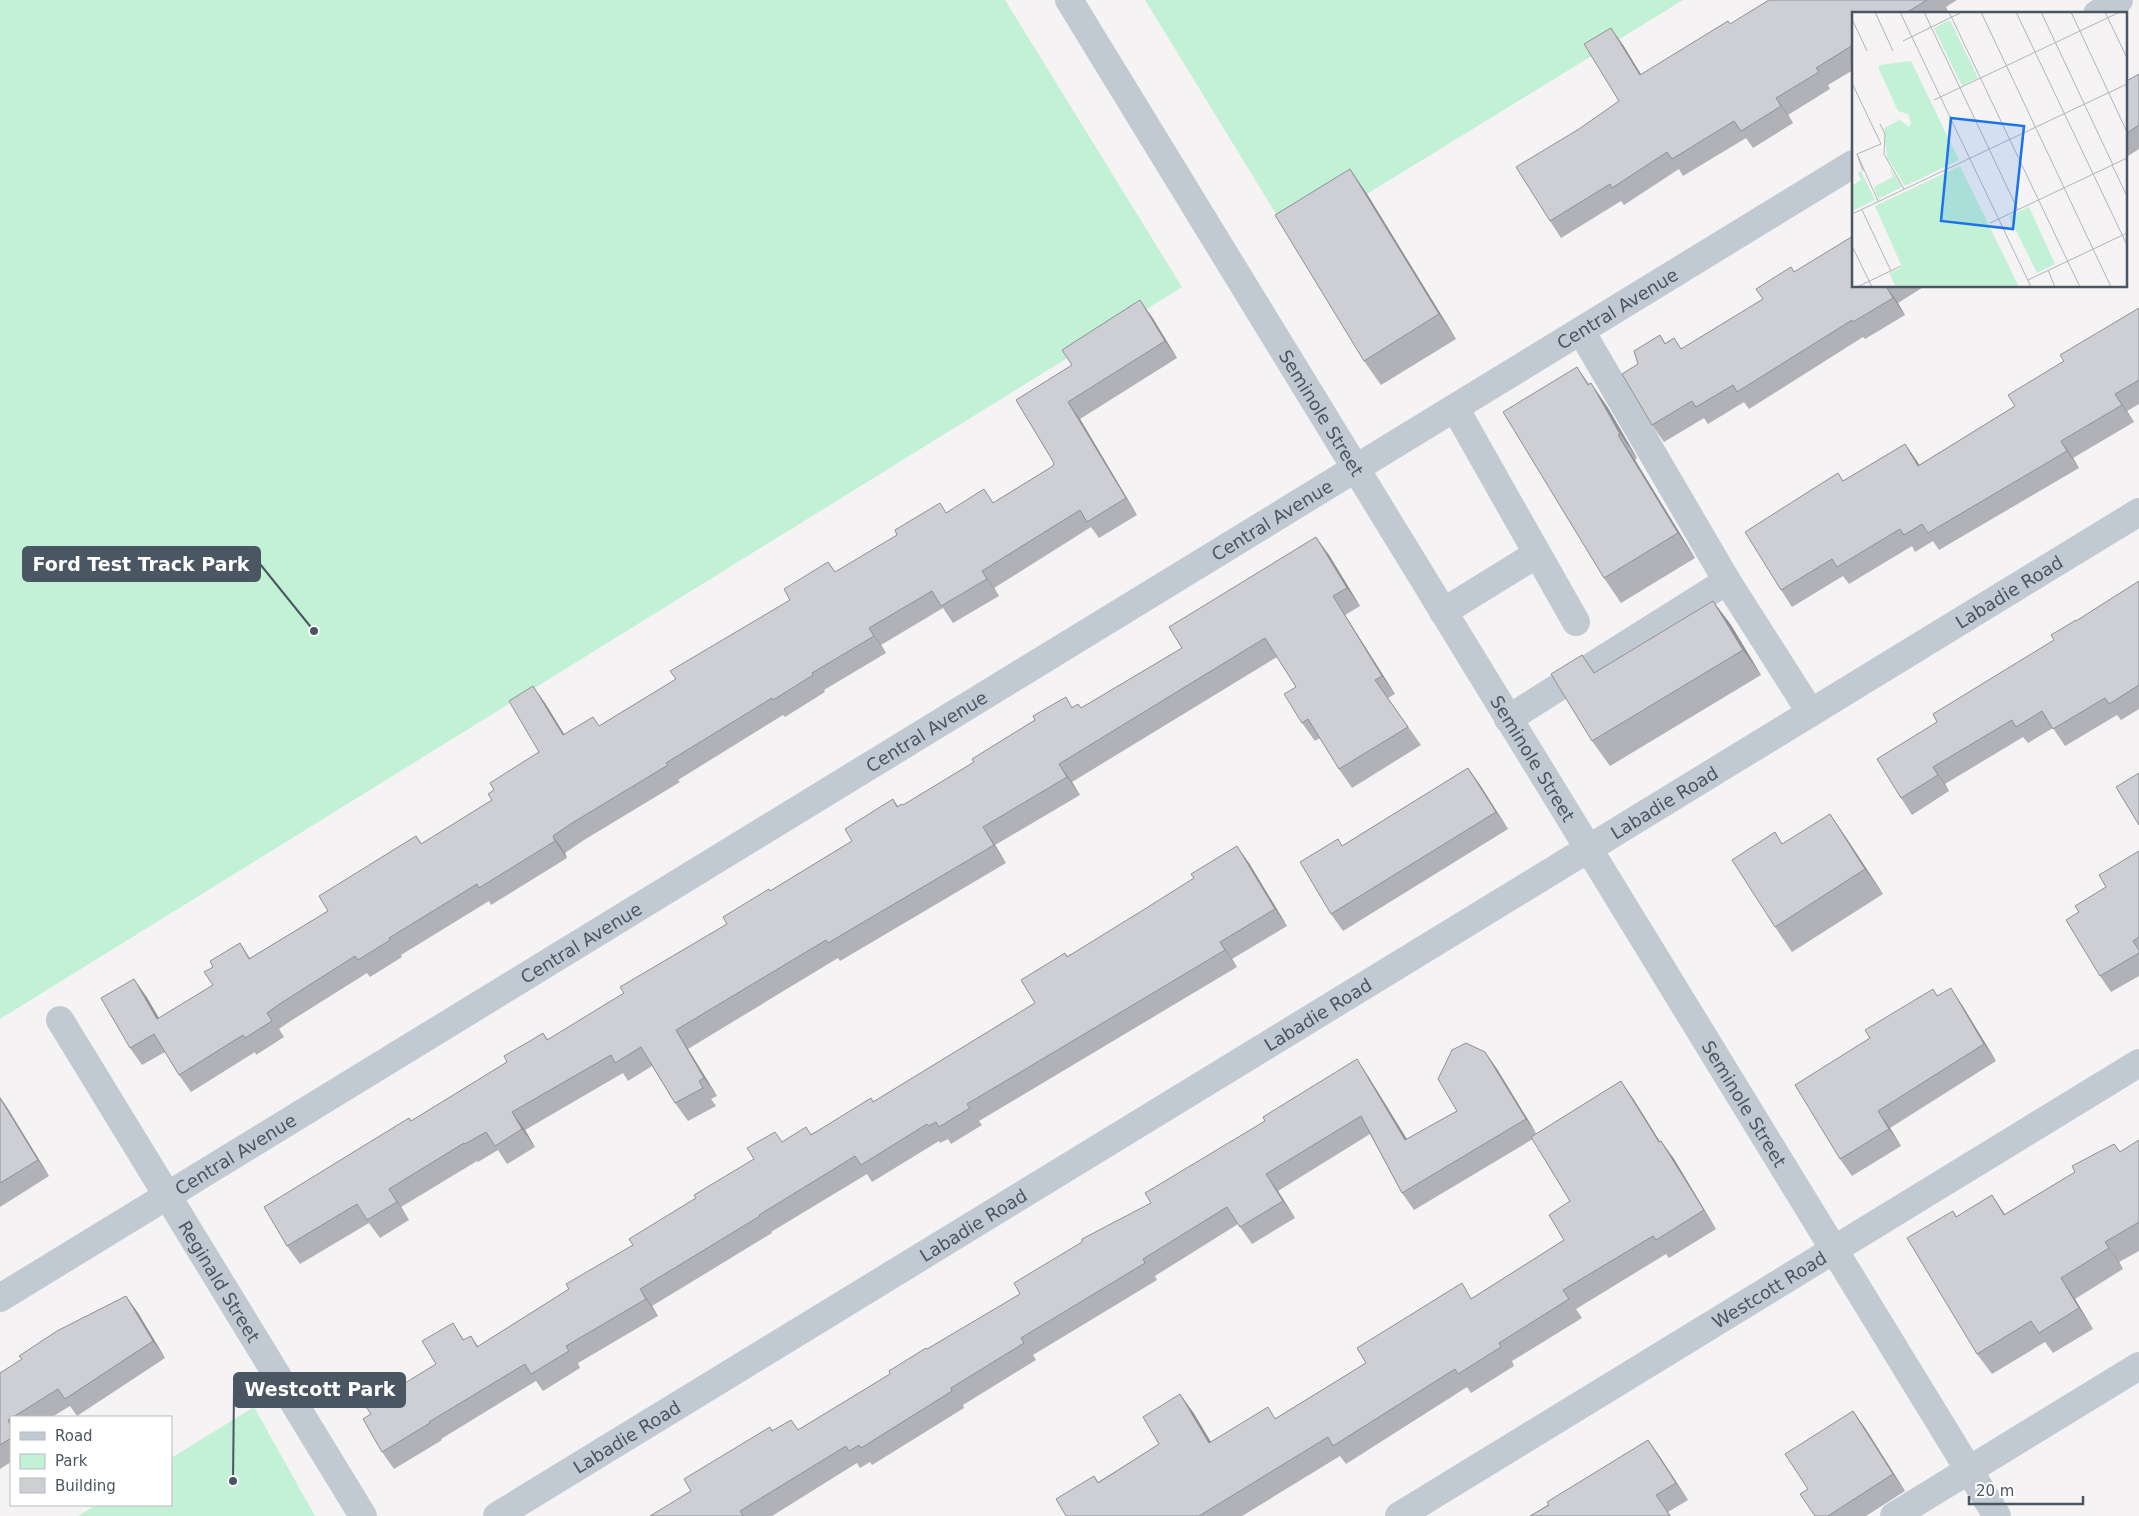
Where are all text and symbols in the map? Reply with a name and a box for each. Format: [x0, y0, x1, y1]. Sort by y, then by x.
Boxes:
inset map [1852, 12, 2126, 288]
street label: Central Avenue [1553, 263, 1682, 353]
street label: Seminole Street [1275, 346, 1368, 480]
street label: Central Avenue [1207, 475, 1336, 565]
callout: Ford Test Track Park [23, 547, 260, 581]
street label: Labadie Road [1951, 551, 2066, 632]
text: Ford Test Track Park [33, 553, 250, 575]
street label: Central Avenue [862, 686, 991, 776]
street label: Seminole Street [1487, 691, 1580, 825]
street label: Labadie Road [1607, 762, 1722, 843]
street label: Central Avenue [516, 897, 645, 988]
street label: Labadie Road [1260, 973, 1375, 1055]
street label: Seminole Street [1698, 1037, 1791, 1171]
street label: Central Avenue [171, 1109, 300, 1199]
street label: Labadie Road [916, 1184, 1031, 1266]
street label: Reginald Street [174, 1217, 265, 1346]
street label: Westcott Road [1708, 1246, 1830, 1332]
callout: Westcott Park [234, 1373, 405, 1407]
text: Westcott Park [245, 1378, 396, 1400]
street label: Labadie Road [569, 1396, 684, 1477]
legend [10, 1416, 172, 1506]
text: Road [55, 1427, 93, 1445]
text: Park [55, 1452, 88, 1470]
scale bar [1969, 1474, 2083, 1506]
text: Building [55, 1477, 116, 1495]
text: 20 m [1976, 1482, 2014, 1500]

